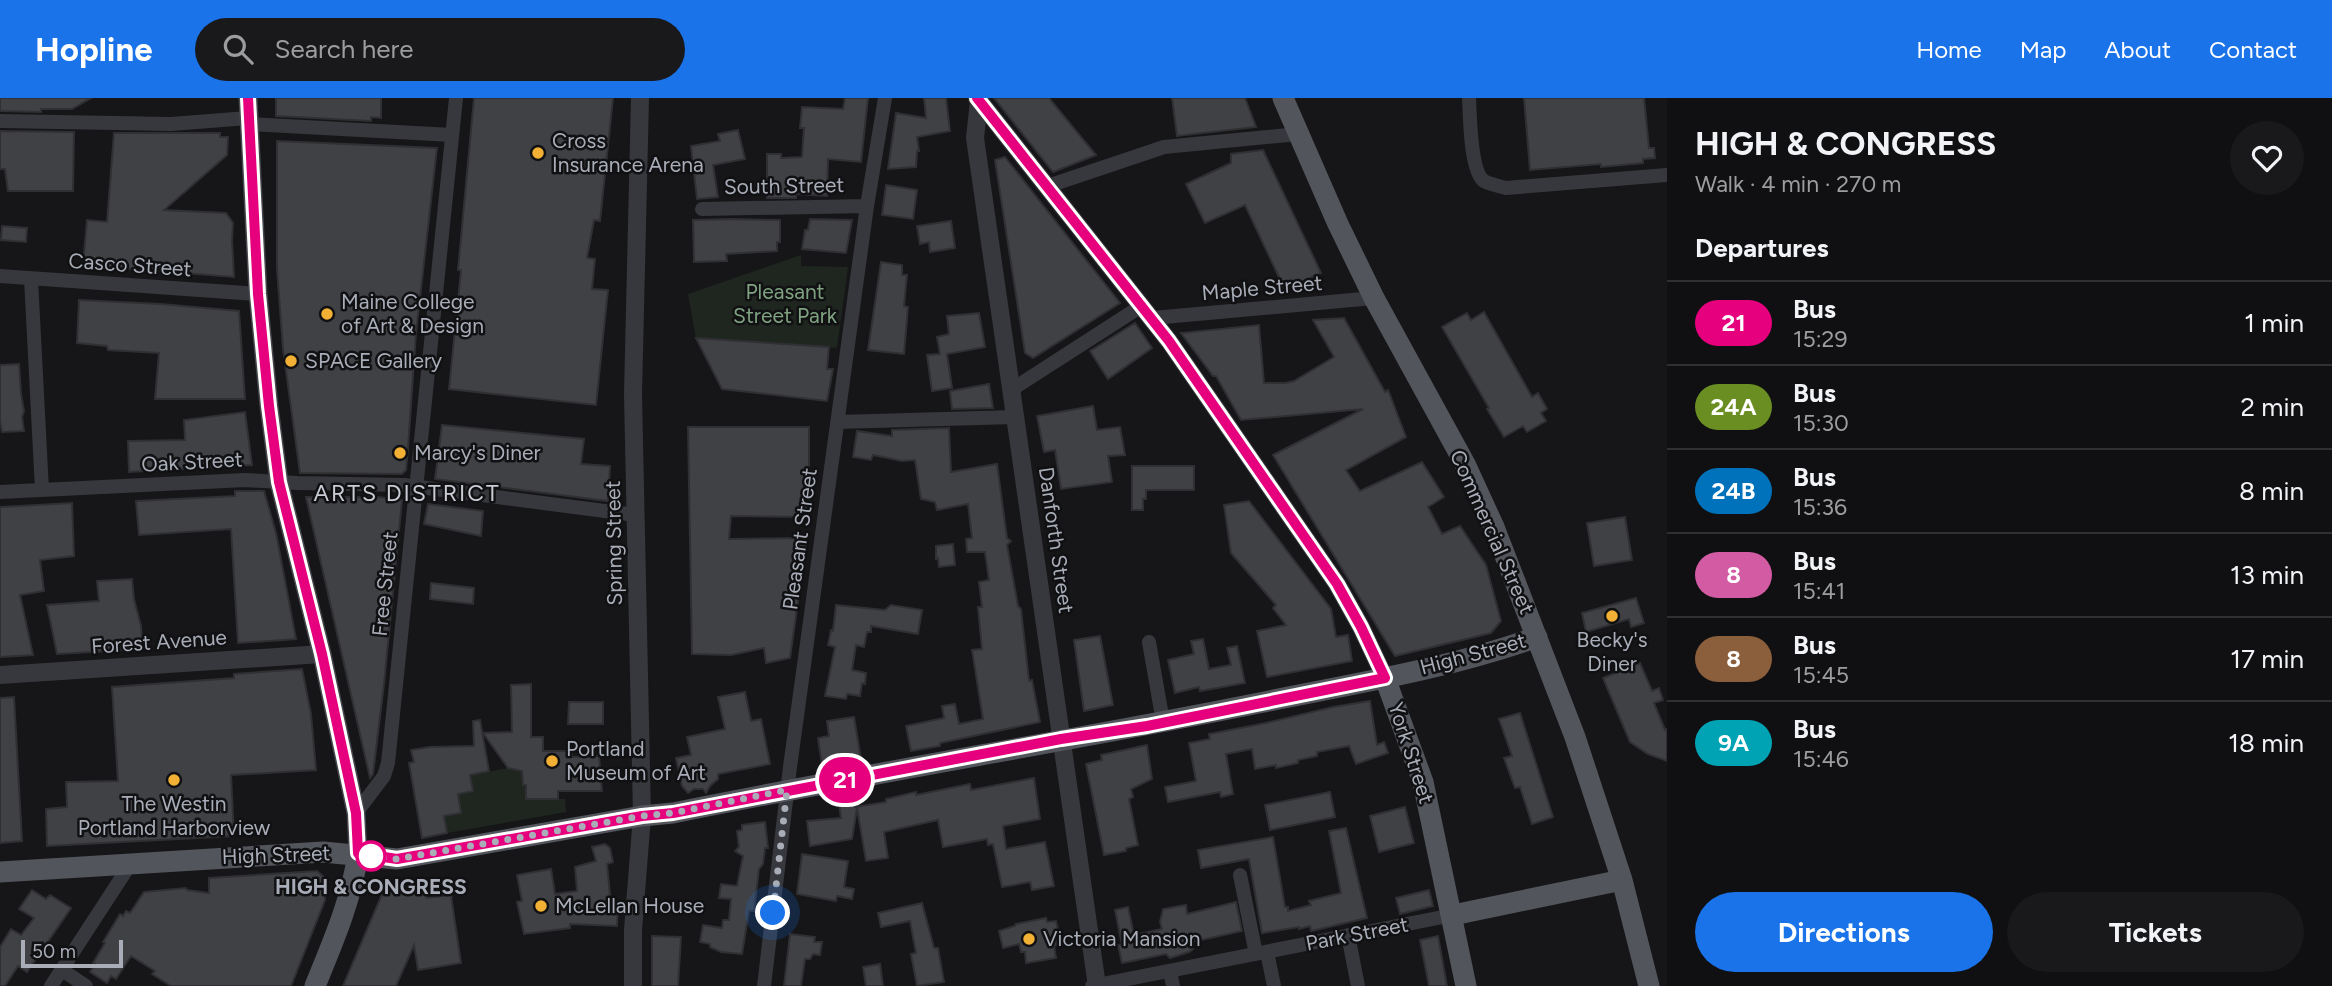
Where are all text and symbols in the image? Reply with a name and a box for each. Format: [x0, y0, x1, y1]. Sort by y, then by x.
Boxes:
search box [195, 18, 685, 81]
text: Hopline [35, 30, 153, 69]
icon: search [219, 30, 257, 68]
text: Search here [275, 33, 413, 65]
text: Home [1916, 35, 1982, 64]
text: Map [2020, 35, 2066, 64]
text: About [2104, 35, 2171, 64]
text: Contact [2209, 35, 2297, 64]
button: heart [2230, 121, 2304, 195]
text: HIGH & CONGRESS [1695, 124, 1996, 163]
place label: Cross Insurance Arena [552, 128, 704, 177]
marker: Cross Insurance Arena [530, 145, 546, 161]
text: Walk · 4 min · 270 m [1695, 170, 1901, 198]
street label: South Street [724, 172, 844, 199]
text: Departures [1695, 232, 1829, 264]
street label: Casco Street [68, 248, 192, 281]
street label: Maple Street [1201, 270, 1323, 305]
park label: Pleasant Street Park [733, 279, 838, 328]
place label: Maine College of Art & Design [341, 289, 484, 338]
text: Bus [1793, 293, 1836, 325]
marker: Maine College of Art & Design [319, 306, 335, 322]
text: 1 min [2244, 307, 2304, 339]
text: 21 [1721, 308, 1746, 337]
text: 15:29 [1793, 325, 1847, 353]
place label: SPACE Gallery [305, 348, 442, 373]
marker: SPACE Gallery [283, 353, 299, 369]
text: Bus [1793, 377, 1836, 409]
text: 2 min [2240, 391, 2304, 423]
text: 24A [1710, 392, 1757, 421]
text: 15:30 [1793, 409, 1849, 437]
place label: Marcy's Diner [414, 440, 540, 465]
marker: Marcy's Diner [392, 445, 408, 461]
street label: Oak Street [141, 446, 243, 477]
street label: Commercial Street [1445, 446, 1540, 618]
text: Bus [1793, 461, 1836, 493]
street label: Danforth Street [1034, 465, 1079, 615]
street label: Pleasant Street [777, 466, 822, 612]
text: 8 min [2239, 475, 2304, 507]
text: 24B [1712, 476, 1755, 505]
district label: ARTS DISTRICT [313, 479, 501, 507]
street label: Spring Street [600, 480, 627, 606]
text: 15:36 [1793, 493, 1847, 521]
street label: Free Street [367, 530, 402, 638]
text: Bus [1793, 545, 1836, 577]
text: 13 min [2230, 559, 2304, 591]
text: 8 [1726, 560, 1741, 589]
text: 15:41 [1793, 577, 1845, 605]
marker: Becky's Diner [1604, 608, 1620, 624]
street label: Forest Avenue [90, 624, 228, 659]
street label: High Street [1417, 627, 1529, 680]
place label: Becky's Diner [1577, 627, 1647, 676]
text: Bus [1793, 629, 1836, 661]
text: 17 min [2230, 643, 2304, 675]
text: 8 [1726, 644, 1741, 673]
text: 15:45 [1793, 661, 1849, 689]
street label: York Street [1383, 699, 1440, 807]
text: Bus [1793, 713, 1836, 745]
text: 18 min [2228, 727, 2304, 759]
text: 9A [1718, 728, 1749, 757]
place label: Portland Museum of Art [566, 736, 706, 785]
text: 15:46 [1793, 745, 1849, 773]
marker: Portland Museum of Art [544, 753, 560, 769]
line badge: 21 [814, 757, 876, 803]
text: 21 [833, 765, 857, 794]
marker: The Westin Portland Harborview [166, 772, 182, 788]
place label: The Westin Portland Harborview [78, 791, 271, 840]
street label: High Street [221, 840, 331, 869]
marker: HIGH & CONGRESS [356, 841, 386, 871]
place label: HIGH & CONGRESS [275, 874, 467, 899]
button: Directions [1695, 892, 1993, 972]
button: Tickets [2007, 892, 2304, 972]
place label: McLellan House [555, 893, 704, 918]
your location [755, 895, 790, 930]
marker: McLellan House [533, 898, 549, 914]
street label: Park Street [1304, 911, 1410, 956]
place label: Victoria Mansion [1043, 926, 1200, 951]
marker: Victoria Mansion [1021, 931, 1037, 947]
scale bar [21, 937, 122, 969]
text: 50 m [32, 940, 76, 963]

